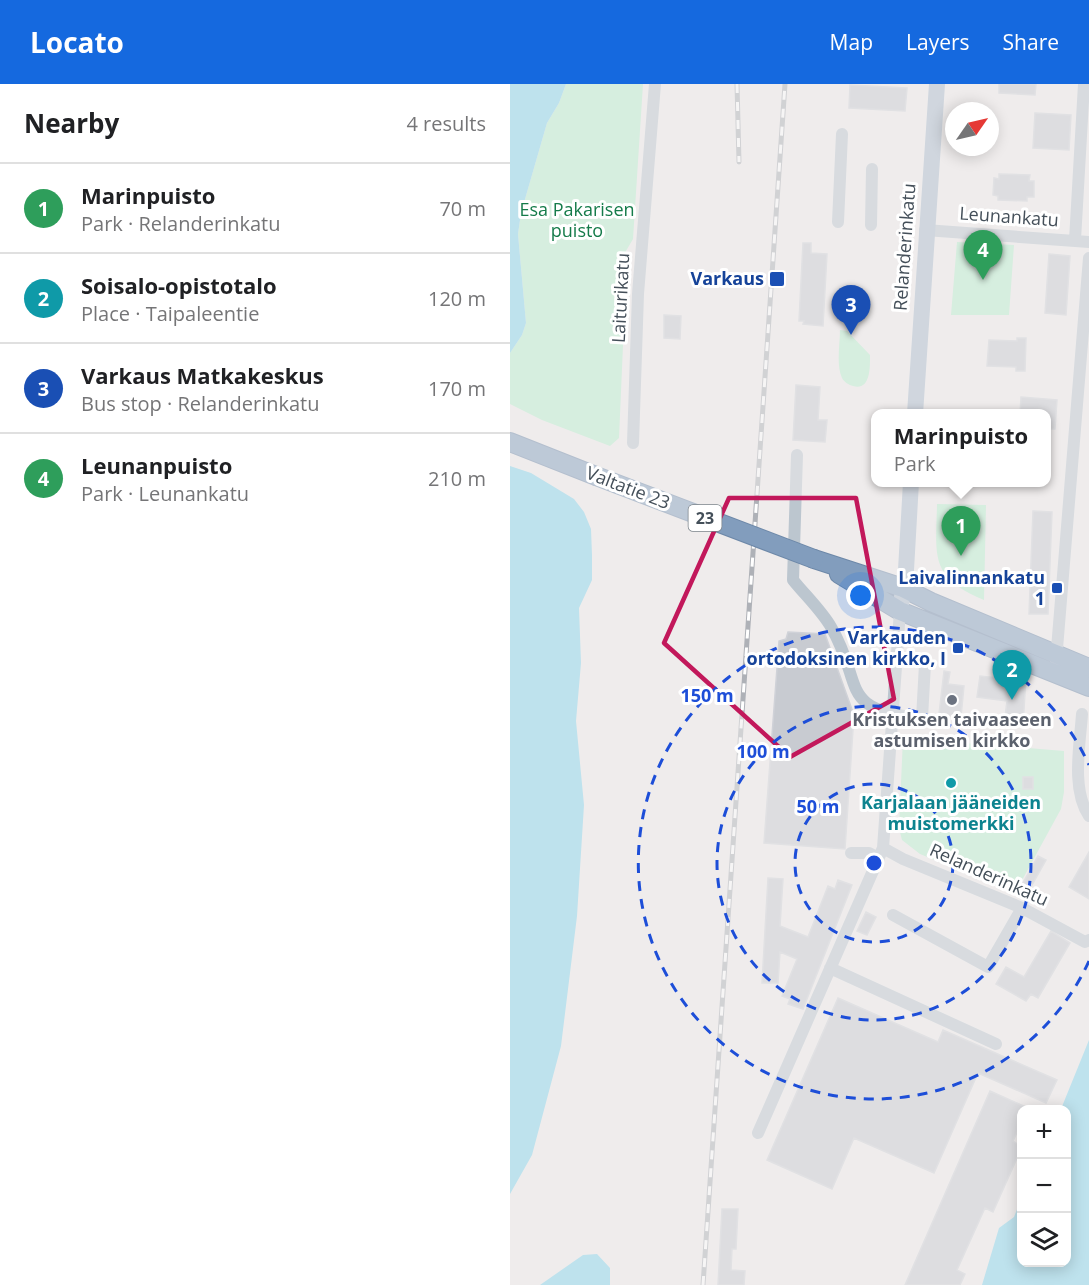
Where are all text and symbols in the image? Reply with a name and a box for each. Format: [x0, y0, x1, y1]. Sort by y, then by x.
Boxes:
text: Locato [30, 23, 124, 61]
text: Map [830, 28, 873, 56]
text: Layers [906, 28, 970, 56]
text: Share [1003, 28, 1059, 56]
north arrow [945, 102, 999, 156]
text: Nearby [24, 105, 119, 141]
text: 4 results [406, 110, 486, 137]
text: Marinpuisto [81, 180, 215, 210]
street label: Relanderinkatu [888, 182, 920, 312]
text: 1 [38, 195, 49, 222]
text: 70 m [439, 195, 486, 222]
park label: Esa Pakarisen puisto [519, 197, 635, 242]
street label: Leunankatu [959, 201, 1060, 231]
text: Park · Relanderinkatu [81, 210, 280, 237]
pin: 4 [964, 230, 1002, 280]
street label: Laiturikatu [606, 252, 634, 344]
place label: Varkaus [690, 266, 764, 290]
text: Soisalo-opistotalo [81, 270, 277, 300]
marker: Varkaus [768, 270, 786, 288]
text: 2 [38, 285, 49, 312]
text: 120 m [428, 285, 486, 312]
pin: 3 [832, 286, 870, 335]
text: Place · Taipaleentie [81, 300, 259, 327]
text: Varkaus Matkakeskus [81, 360, 324, 390]
text: 3 [38, 375, 49, 402]
text: 170 m [428, 375, 486, 402]
text: Bus stop · Relanderinkatu [81, 390, 319, 417]
popup [871, 409, 1051, 487]
text: Marinpuisto [894, 420, 1028, 450]
text: Leunanpuisto [81, 450, 232, 480]
text: Park [894, 450, 936, 477]
street label: Valtatie 23 [583, 460, 674, 514]
text: 4 [38, 465, 49, 492]
text: 210 m [428, 465, 486, 492]
text: Park · Leunankatu [81, 480, 249, 507]
road number: 23 [688, 505, 722, 531]
pin: 1 [942, 506, 980, 556]
place label: Laivalinnankatu 1 [898, 565, 1045, 610]
your location [846, 581, 875, 610]
marker: Laivalinnankatu 1 [1050, 581, 1064, 595]
place label: Varkauden ortodoksinen kirkko, I [747, 625, 946, 670]
marker: Varkauden ortodoksinen kirkko, I [951, 641, 965, 655]
pin: 2 [992, 650, 1032, 700]
text: 150 m [680, 683, 734, 707]
marker: Kristuksen taivaaseen astumisen kirkko [945, 693, 959, 707]
place label: Kristuksen taivaaseen astumisen kirkko [852, 707, 1052, 752]
text: 100 m [736, 739, 790, 763]
marker: Karjalaan jääneiden muistomerkki [944, 776, 958, 790]
place label: Karjalaan jääneiden muistomerkki [861, 790, 1041, 835]
text: 50 m [797, 794, 839, 818]
street label: Relanderinkatu [926, 837, 1053, 911]
centre of rings [864, 853, 884, 873]
map controls [1017, 1105, 1071, 1267]
button: + [1017, 1105, 1071, 1159]
button: − [1017, 1159, 1071, 1213]
button: layers [1017, 1213, 1071, 1267]

